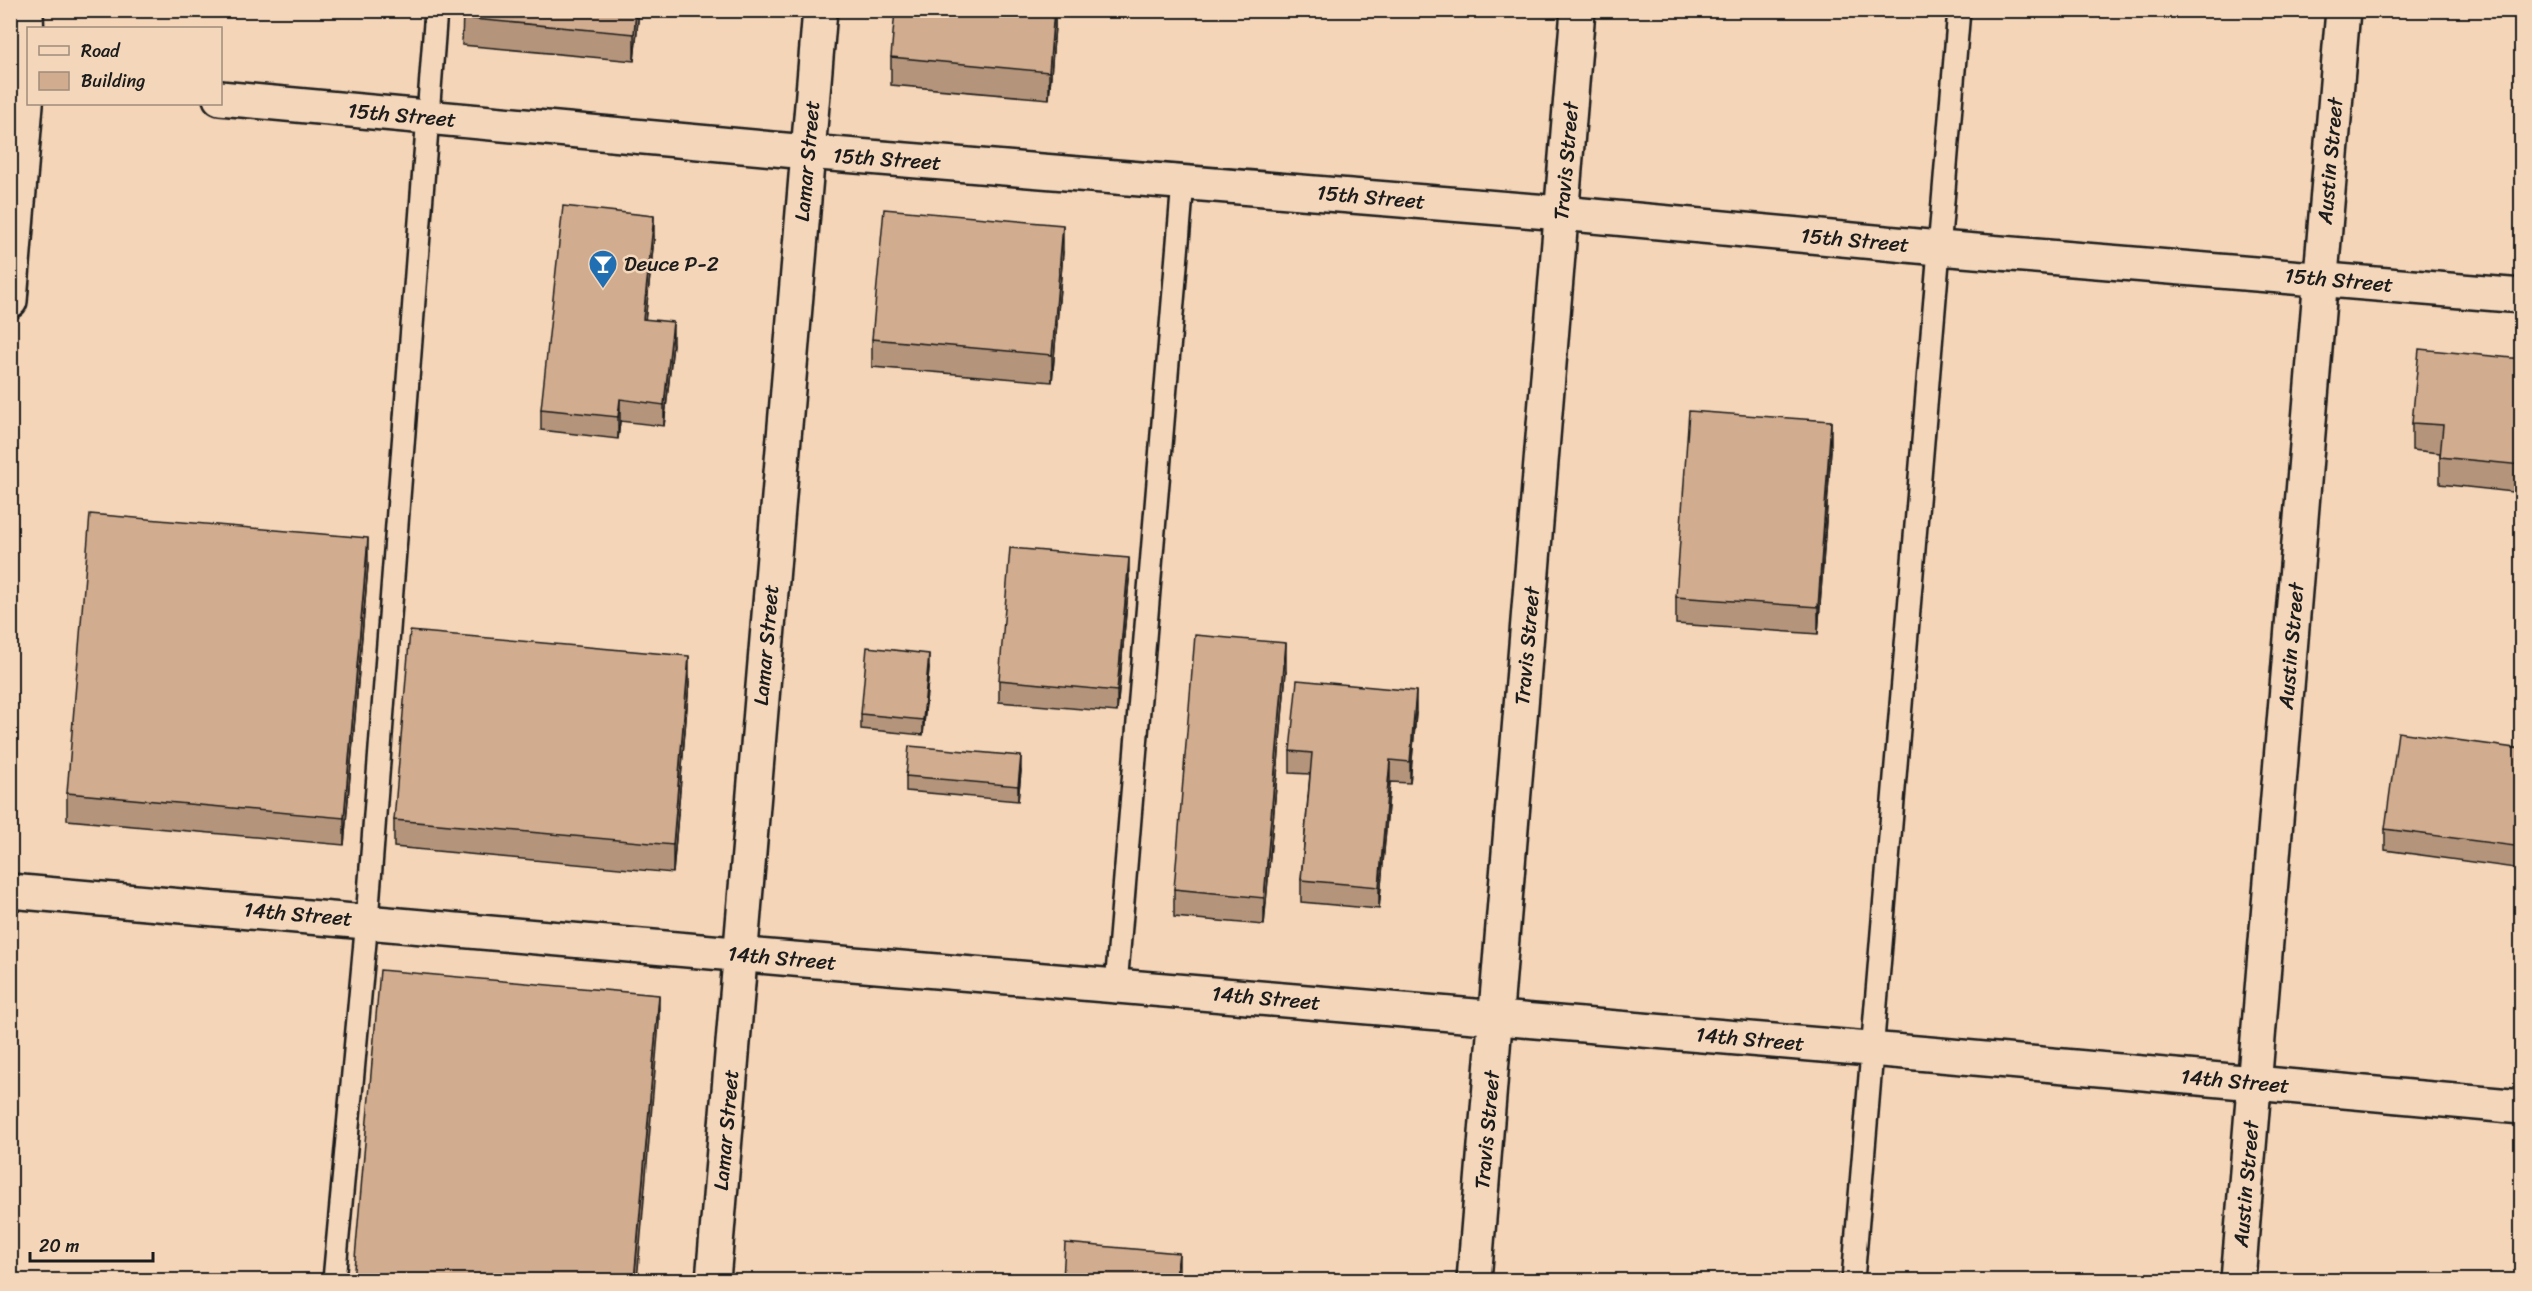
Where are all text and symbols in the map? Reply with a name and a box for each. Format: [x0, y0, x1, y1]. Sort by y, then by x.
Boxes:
legend [27, 27, 222, 105]
text: Road [81, 35, 121, 67]
text: Building [81, 65, 145, 97]
street label: 15th Street [346, 91, 458, 139]
street label: Austin Street [2305, 95, 2355, 227]
street label: Lamar Street [783, 99, 831, 223]
street label: Travis Street [1542, 99, 1590, 222]
street label: 15th Street [832, 136, 942, 182]
street label: 15th Street [1315, 173, 1427, 221]
street label: 15th Street [1799, 216, 1911, 264]
place label: Deuce P-2 [624, 245, 719, 283]
bar icon: Deuce P-2 [587, 248, 619, 290]
street label: 15th Street [2283, 256, 2395, 304]
street label: Austin Street [2266, 580, 2316, 712]
street label: Lamar Street [742, 583, 790, 707]
street label: Travis Street [1503, 584, 1551, 707]
street label: 14th Street [242, 890, 354, 938]
street label: 14th Street [726, 934, 838, 982]
street label: 14th Street [1210, 974, 1322, 1022]
street label: 14th Street [1694, 1015, 1806, 1063]
street label: 14th Street [2179, 1057, 2291, 1105]
street label: Lamar Street [702, 1068, 750, 1192]
street label: Travis Street [1463, 1068, 1511, 1191]
street label: Austin Street [2221, 1118, 2271, 1250]
scale bar [30, 1225, 153, 1263]
text: 20 m [39, 1230, 79, 1262]

